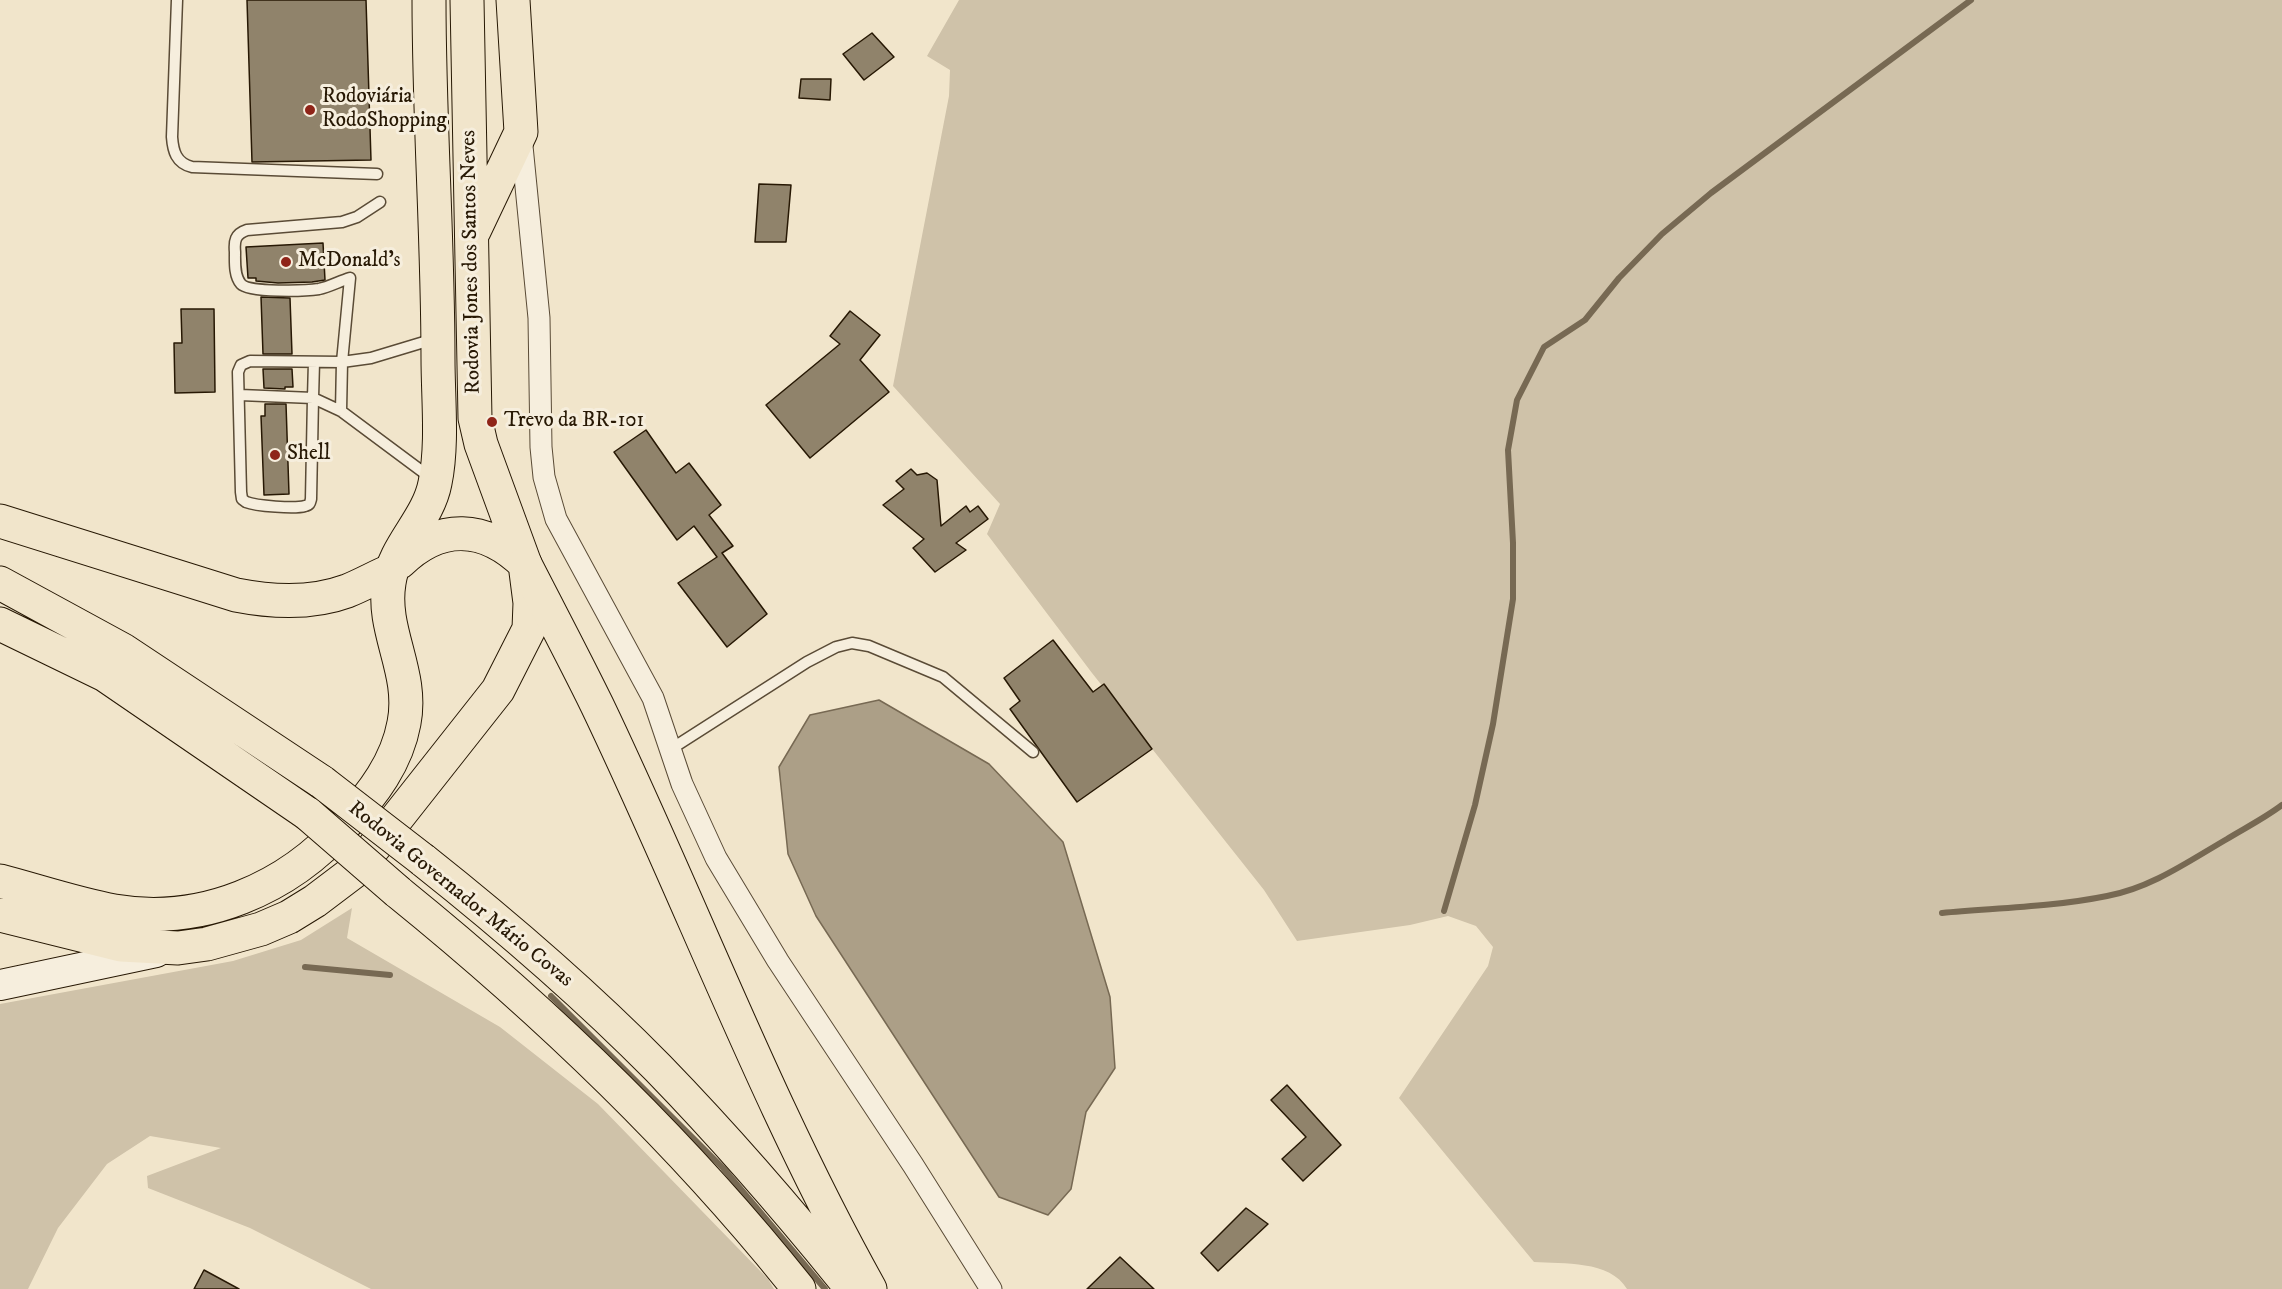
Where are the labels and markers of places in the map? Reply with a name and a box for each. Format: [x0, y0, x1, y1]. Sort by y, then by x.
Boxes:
place label: Rodoviária RodoShopping [322, 85, 447, 135]
marker: Rodoviária RodoShopping [303, 103, 317, 117]
place label: McDonald's [298, 249, 401, 275]
marker: McDonald's [279, 255, 293, 269]
place label: Trevo da BR-101 [504, 409, 644, 435]
marker: Trevo da BR-101 [485, 415, 499, 429]
place label: Shell [287, 442, 330, 468]
marker: Shell [268, 448, 282, 462]

